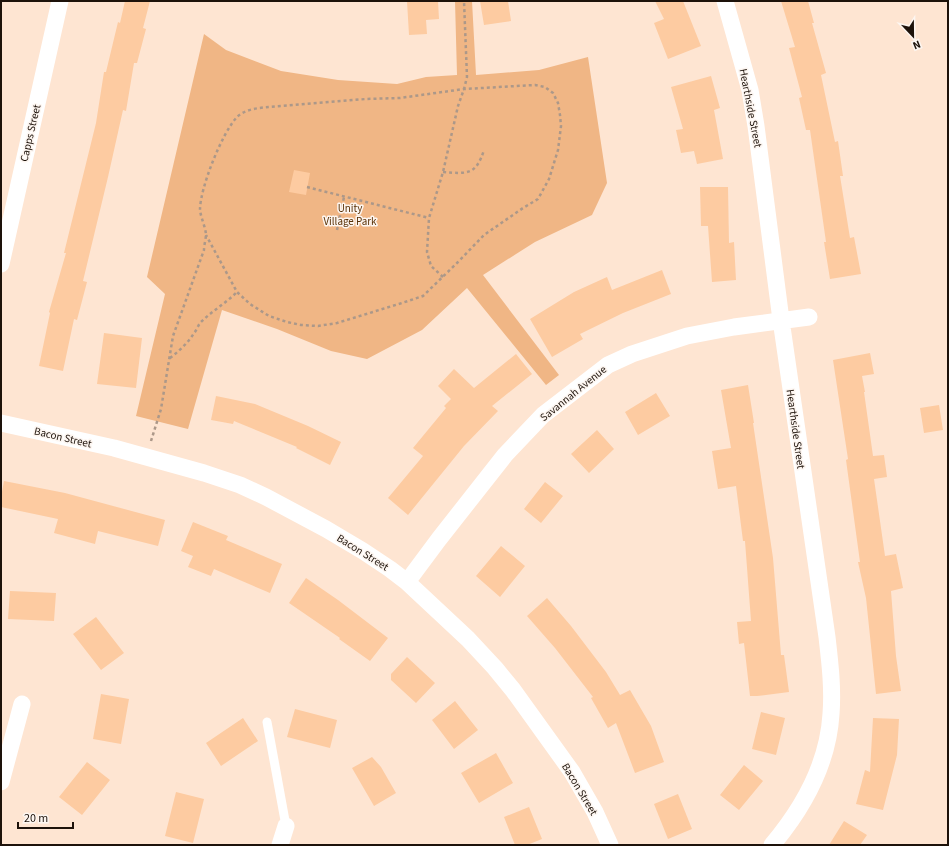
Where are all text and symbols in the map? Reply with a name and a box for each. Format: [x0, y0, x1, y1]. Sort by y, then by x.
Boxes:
north arrow [893, 16, 933, 56]
text: N [910, 36, 923, 53]
street label: Hearthside Street [735, 67, 766, 149]
street label: Capps Street [17, 103, 44, 163]
park label: Unity Village Park [323, 201, 377, 229]
street label: Savannah Avenue [537, 362, 610, 425]
street label: Hearthside Street [782, 388, 809, 470]
street label: Bacon Street [33, 424, 93, 451]
street label: Bacon Street [334, 531, 392, 574]
street label: Bacon Street [558, 760, 601, 818]
scale bar [18, 804, 73, 830]
text: 20 m [24, 810, 48, 827]

